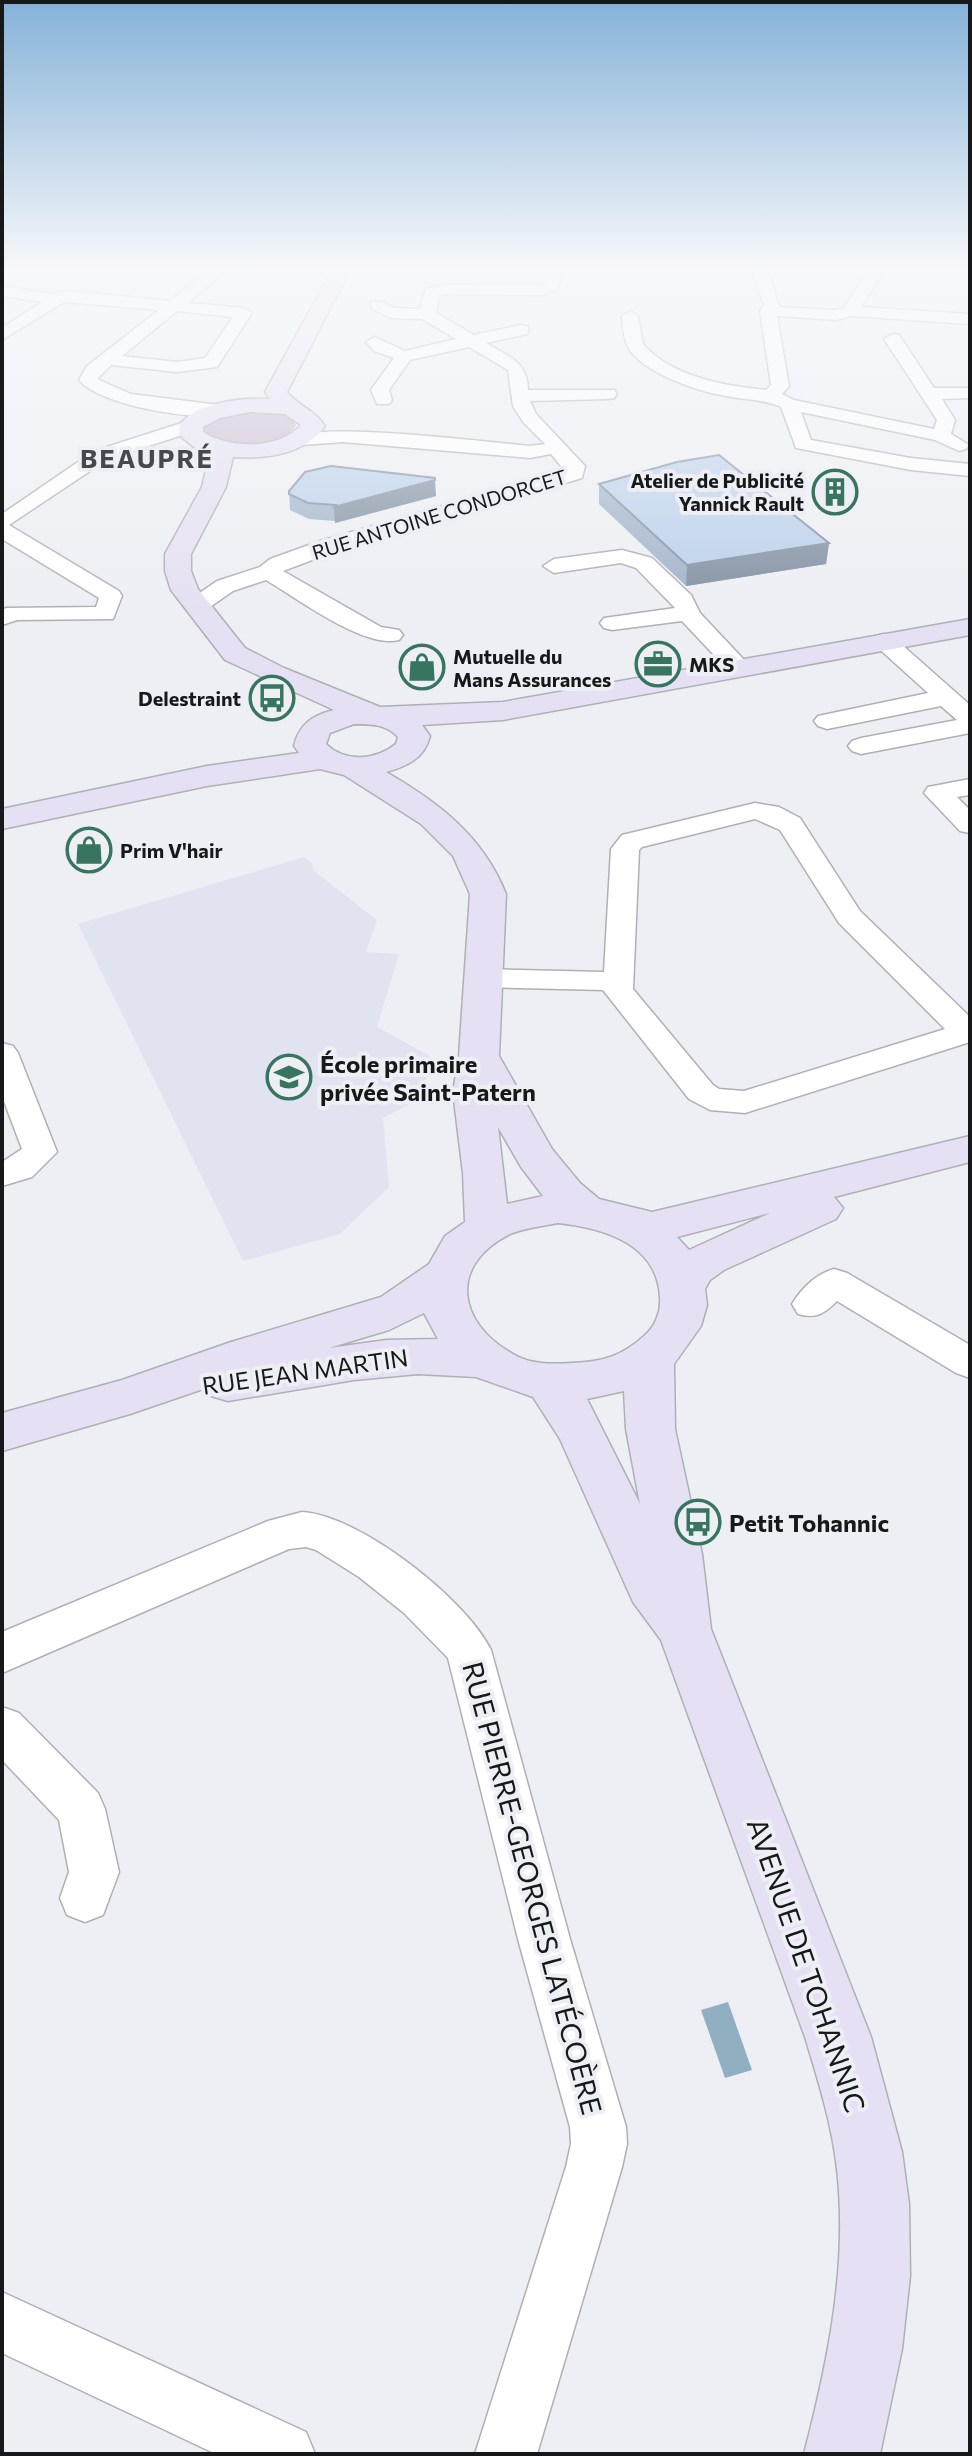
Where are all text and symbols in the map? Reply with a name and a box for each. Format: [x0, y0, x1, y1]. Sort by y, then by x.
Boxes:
district label: BEAUPRÉ [80, 442, 214, 473]
street label: RUE ANTOINE CONDORCET [309, 464, 569, 564]
place label: Atelier de Publicité Yannick Rault [630, 468, 804, 515]
building icon: Atelier de Publicité Yannick Rault [811, 468, 859, 516]
office icon: MKS [634, 640, 682, 688]
shop icon: Mutuelle du Mans Assurances [398, 643, 446, 691]
place label: Mutuelle du Mans Assurances [453, 644, 611, 691]
place label: MKS [689, 652, 734, 676]
bus stop icon: Delestraint [248, 674, 296, 722]
place label: Delestraint [138, 686, 241, 710]
shop icon: Prim V'hair [65, 826, 113, 874]
place label: Prim V'hair [120, 838, 223, 862]
place label: École primaire privée Saint-Patern [320, 1049, 536, 1106]
school or university icon: École primaire privée Saint-Patern [265, 1053, 313, 1101]
street label: RUE JEAN MARTIN [200, 1342, 410, 1400]
bus stop icon: Petit Tohannic [674, 1498, 722, 1546]
place label: Petit Tohannic [729, 1508, 889, 1537]
street label: RUE PIERRE-GEORGES LATÉCOÈRE [456, 1658, 610, 2118]
street label: AVENUE DE TOHANNIC [741, 1814, 873, 2116]

